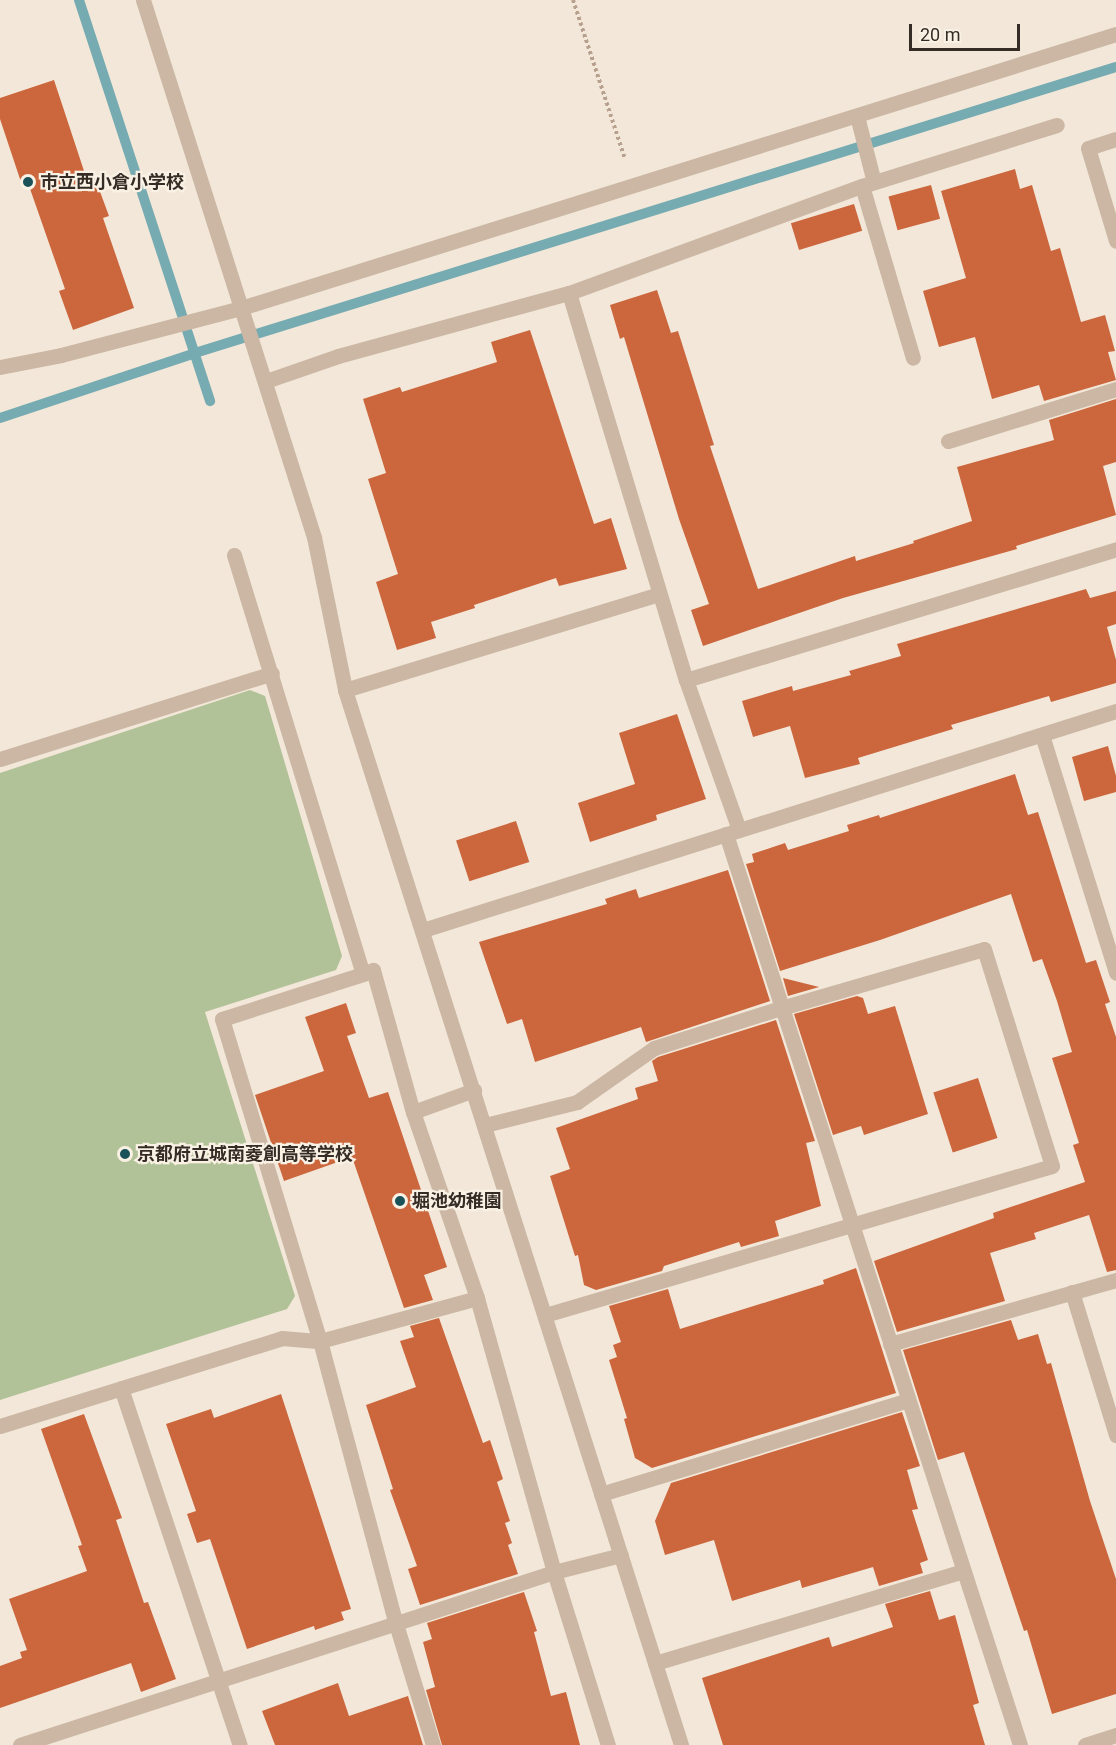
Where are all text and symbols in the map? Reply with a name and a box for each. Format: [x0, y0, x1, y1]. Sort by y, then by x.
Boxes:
scale bar [912, 12, 1023, 50]
text: 20 m [920, 24, 960, 45]
place label: 市立西小倉小学校 [40, 171, 184, 193]
marker: 市立西小倉小学校 [21, 175, 35, 189]
place label: 京都府立城南菱創高等学校 [137, 1143, 353, 1165]
marker: 京都府立城南菱創高等学校 [118, 1147, 132, 1161]
place label: 堀池幼稚園 [412, 1190, 502, 1212]
marker: 堀池幼稚園 [393, 1194, 407, 1208]

